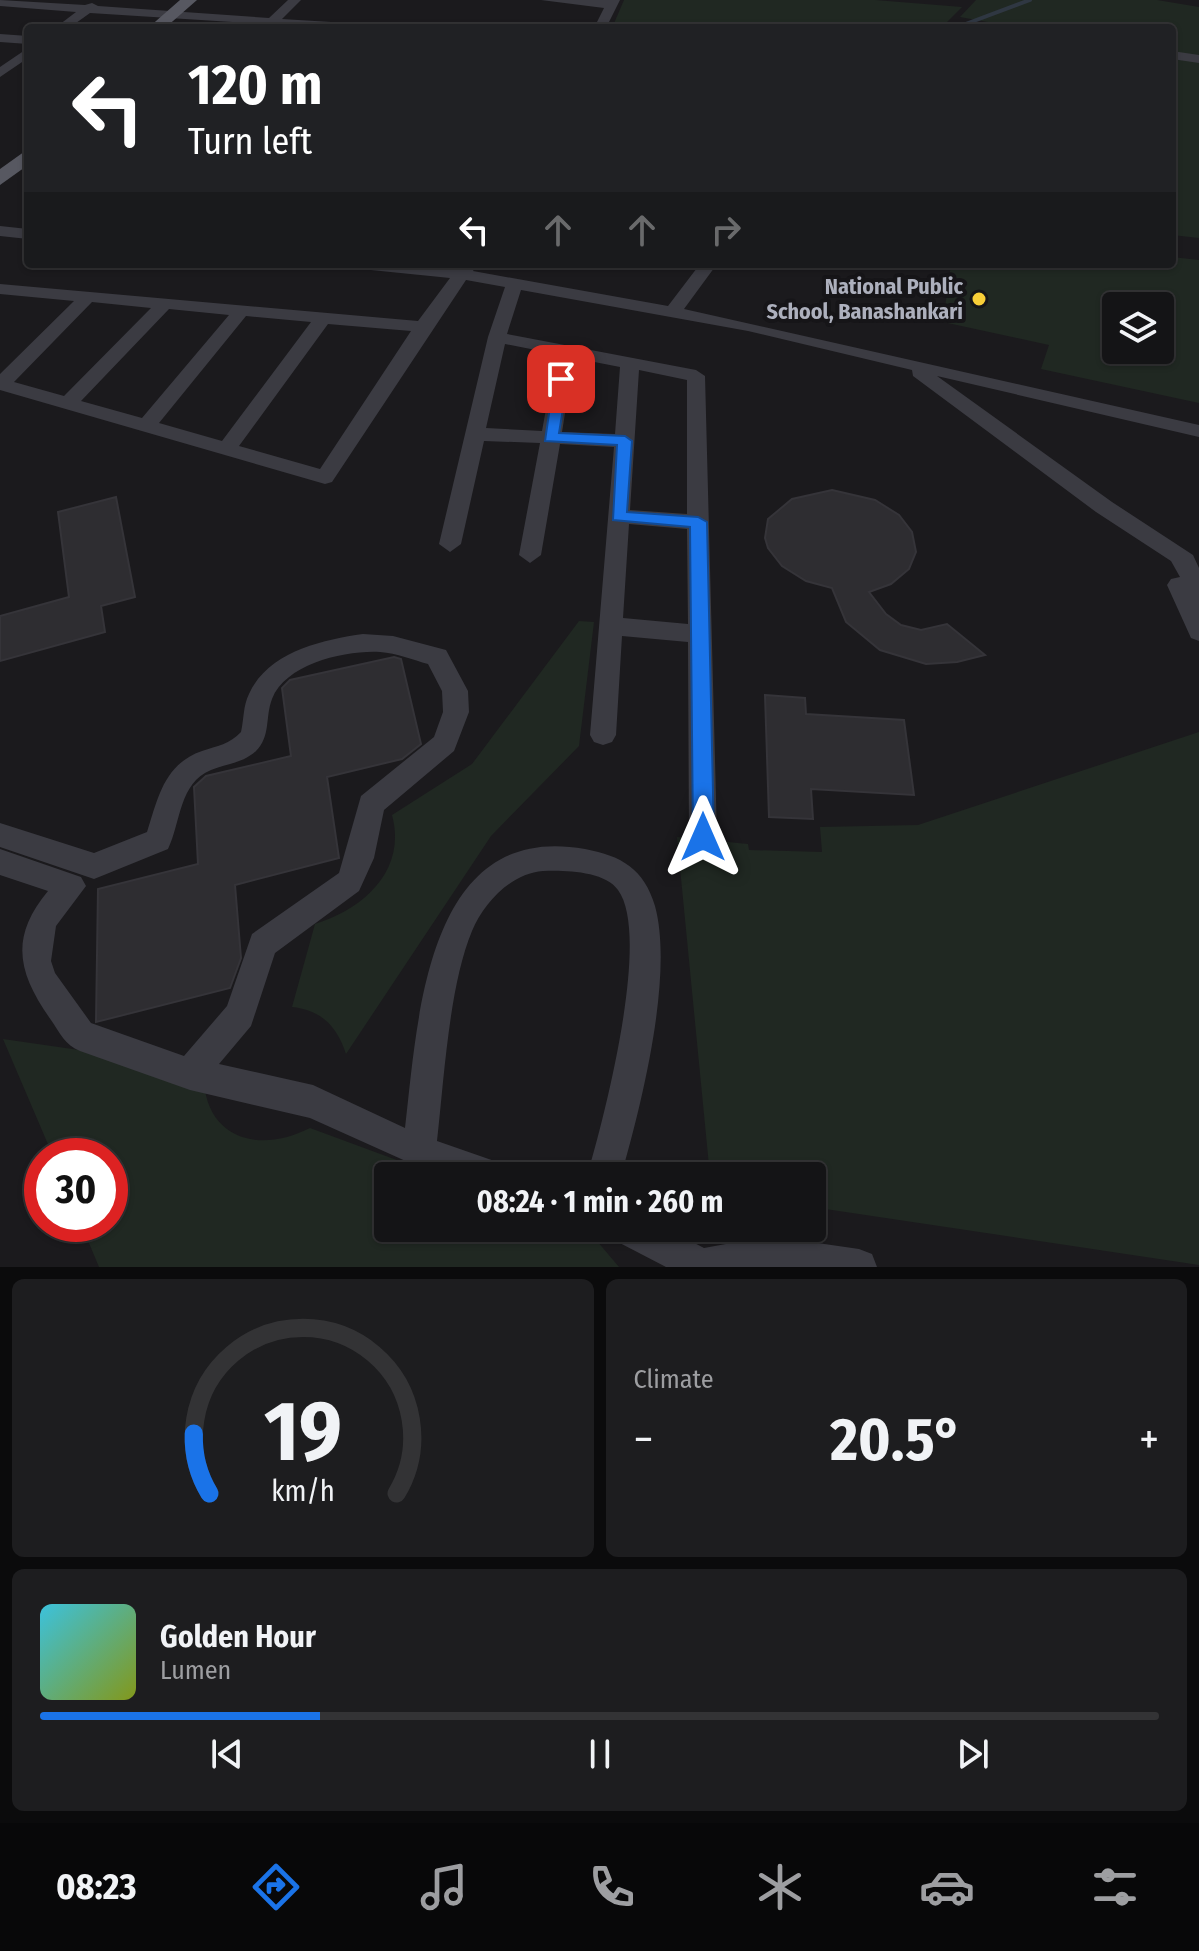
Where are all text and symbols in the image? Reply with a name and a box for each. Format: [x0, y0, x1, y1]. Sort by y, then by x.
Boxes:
text: 120 m [188, 52, 323, 119]
icon: left [56, 56, 160, 160]
text: Turn left [188, 120, 312, 164]
icon: left [452, 208, 496, 252]
icon: ahead [536, 208, 580, 252]
icon: ahead [620, 208, 664, 252]
icon: right [704, 208, 748, 252]
place label: National Public School, Banashankari [766, 273, 963, 325]
marker: National Public School, Banashankari [970, 290, 988, 308]
map controls [1102, 292, 1174, 364]
button: layers [1102, 292, 1174, 364]
pin [527, 345, 595, 413]
icon: arrive [539, 357, 583, 401]
position arrow [661, 795, 745, 879]
speed limit sign: 30 [24, 1138, 128, 1242]
text: 08:24 · 1 min · 260 m [477, 1184, 723, 1220]
text: Climate [634, 1364, 714, 1395]
text: 19 [264, 1382, 342, 1482]
text: 20.5° [830, 1404, 962, 1476]
text: − [634, 1413, 653, 1466]
text: + [1139, 1413, 1159, 1466]
text: km/h [271, 1474, 335, 1509]
text: Golden Hour [160, 1619, 316, 1655]
text: Lumen [160, 1655, 231, 1686]
icon: previous [205, 1732, 249, 1776]
icon: pause [578, 1732, 622, 1776]
icon: next [951, 1732, 995, 1776]
icon: directions [248, 1859, 304, 1915]
icon: music [416, 1859, 472, 1915]
icon: phone [584, 1859, 640, 1915]
icon: climate [752, 1859, 808, 1915]
icon: car [919, 1859, 975, 1915]
icon: filters [1087, 1859, 1143, 1915]
text: 08:23 [56, 1865, 136, 1909]

